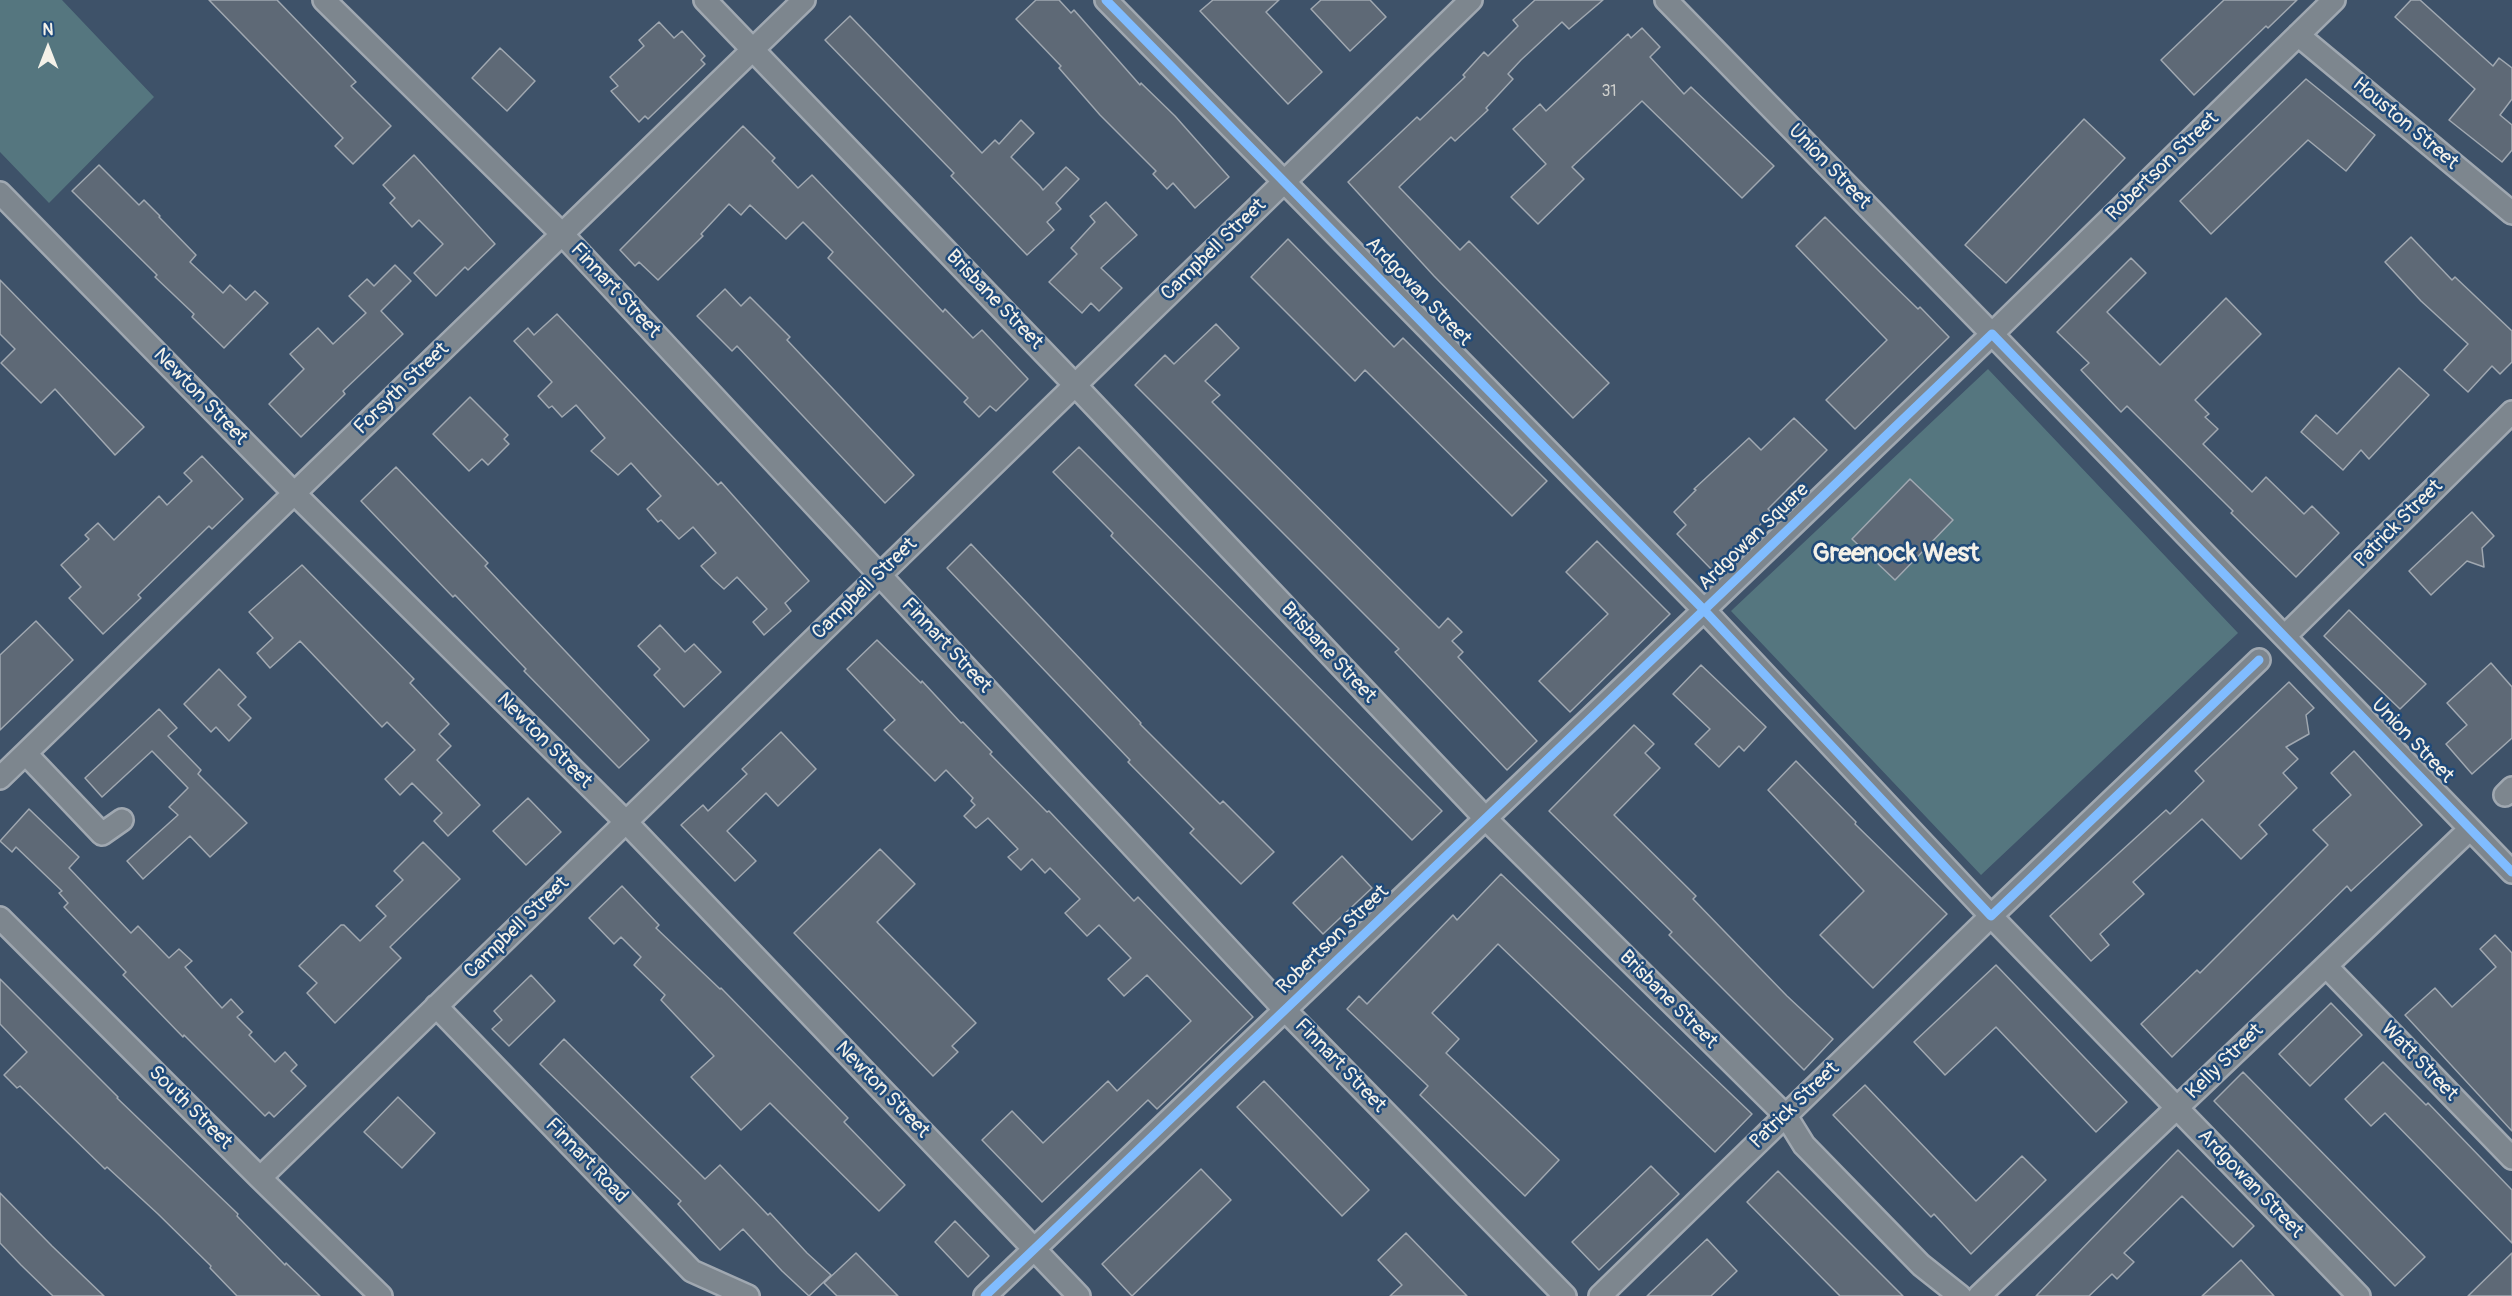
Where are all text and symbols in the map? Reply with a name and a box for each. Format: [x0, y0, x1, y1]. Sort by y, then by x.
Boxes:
north arrow [18, 18, 78, 78]
text: N [43, 20, 53, 40]
street label: Houston Street [2347, 73, 2463, 175]
house number: 31 [1601, 82, 1617, 102]
street label: Robertson Street [2102, 107, 2224, 227]
street label: Union Street [1783, 120, 1875, 214]
street label: Campbell Street [1157, 194, 1271, 306]
street label: Ardgowan Street [1360, 233, 1476, 351]
street label: Finnart Street [565, 239, 665, 343]
street label: Brisbane Street [940, 245, 1048, 355]
street label: Forsyth Street [350, 338, 454, 440]
street label: Newton Street [148, 344, 252, 450]
street label: Patrick Street [2350, 475, 2448, 573]
street label: Ardgowan Square [1694, 478, 1814, 596]
street label: Campbell Street [808, 533, 922, 645]
district label: Greenock West [1812, 538, 1980, 570]
street label: Finnart Street [896, 594, 996, 698]
street label: Brisbane Street [1275, 598, 1381, 708]
street label: Newton Street [491, 688, 597, 794]
street label: Union Street [2366, 694, 2458, 788]
street label: Campbell Street [460, 872, 574, 984]
street label: Robertson Street [1272, 880, 1394, 1000]
street label: Brisbane Street [1614, 946, 1722, 1054]
street label: Finnart Street [1289, 1014, 1391, 1118]
street label: Watt Street [2375, 1018, 2463, 1106]
street label: Kelly Street [2181, 1019, 2269, 1105]
street label: Newton Street [830, 1037, 934, 1143]
street label: Patrick Street [1745, 1058, 1845, 1154]
street label: South Street [143, 1061, 237, 1155]
street label: Finnart Road [540, 1114, 632, 1208]
street label: Ardgowan Street [2192, 1125, 2308, 1243]

